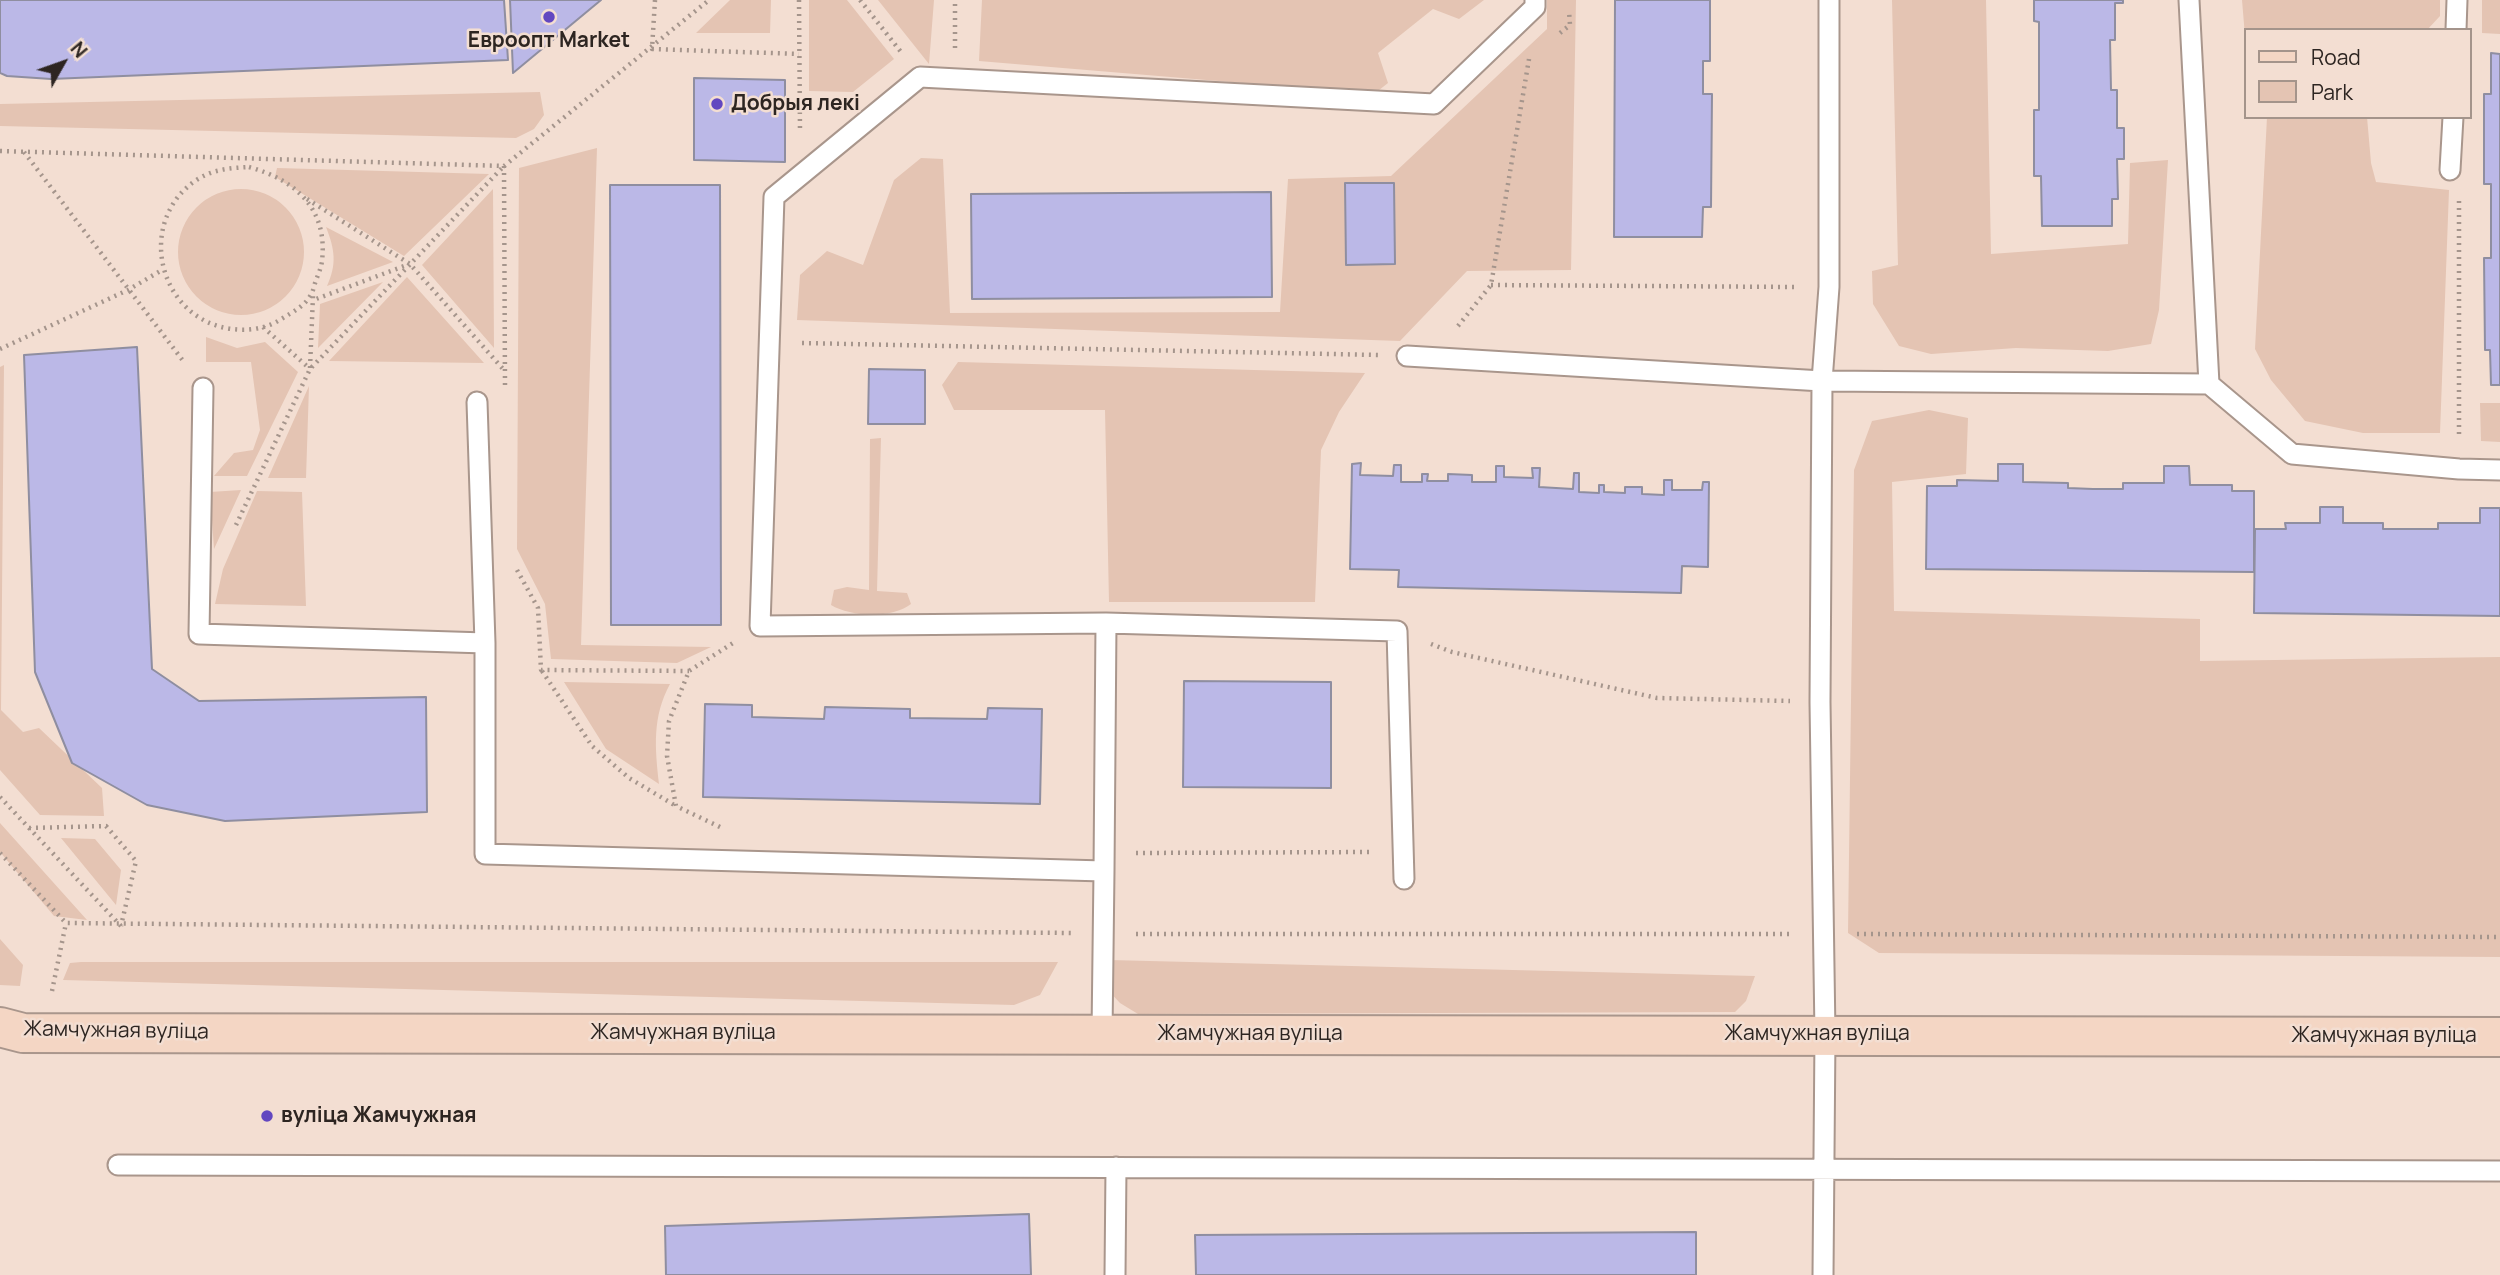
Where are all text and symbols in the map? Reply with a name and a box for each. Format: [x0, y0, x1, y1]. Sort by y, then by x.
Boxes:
marker: Евроопт Market [541, 9, 557, 25]
north arrow [28, 28, 98, 98]
place label: Евроопт Market [468, 28, 630, 54]
legend [2244, 28, 2472, 119]
text: N [65, 36, 93, 63]
text: Road [2311, 43, 2361, 71]
text: Park [2311, 78, 2353, 106]
place label: Добрыя лекі [731, 91, 860, 117]
marker: Добрыя лекі [709, 96, 725, 112]
street label: Жамчужная вуліца [23, 1017, 209, 1045]
street label: Жамчужная вуліца [590, 1020, 776, 1046]
street label: Жамчужная вуліца [1157, 1021, 1343, 1047]
street label: Жамчужная вуліца [1724, 1021, 1910, 1047]
street label: Жамчужная вуліца [2291, 1023, 2477, 1049]
place label: вуліца Жамчужная [281, 1103, 477, 1129]
marker: вуліца Жамчужная [259, 1108, 275, 1124]

